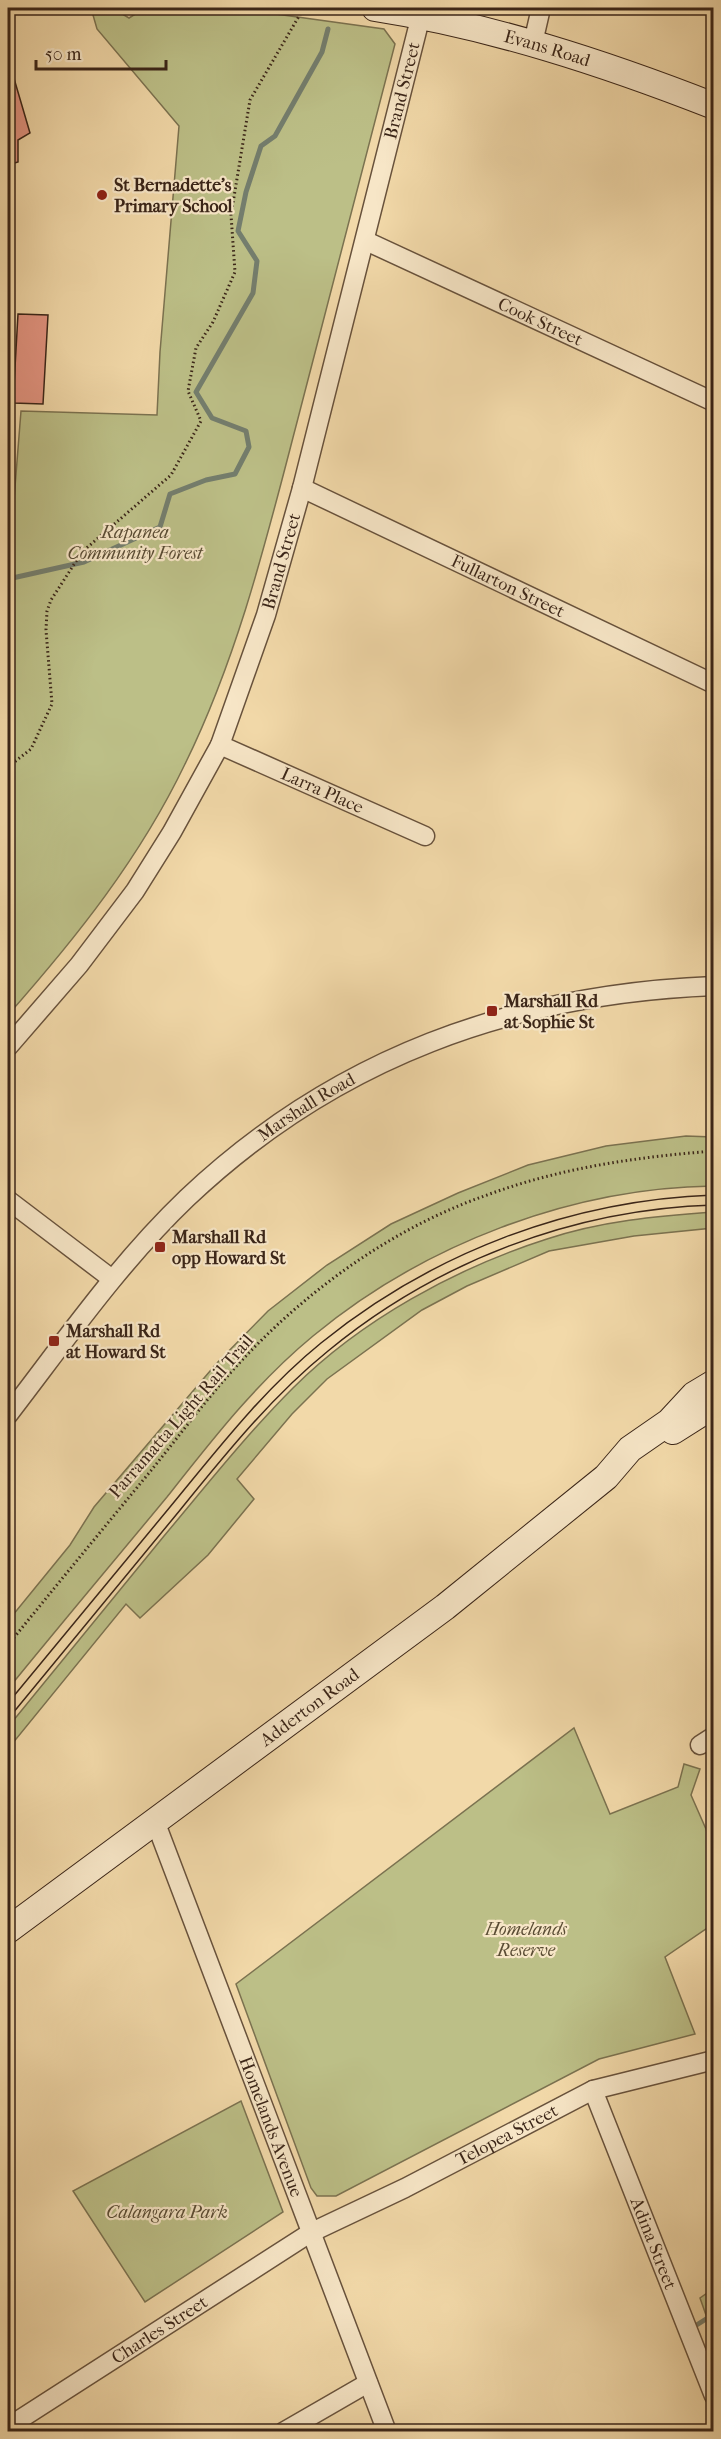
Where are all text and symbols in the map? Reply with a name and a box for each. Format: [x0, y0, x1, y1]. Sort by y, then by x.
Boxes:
street label: Evans Road [502, 26, 593, 72]
scale bar [36, 33, 166, 71]
street label: Brand Street [380, 39, 425, 141]
text: 50 m [45, 44, 82, 65]
place label: St Bernadette's Primary School [114, 175, 234, 217]
marker: St Bernadette's Primary School [95, 188, 109, 202]
street label: Cook Street [494, 293, 586, 351]
street label: Brand Street [258, 510, 306, 612]
park label: Rapanea Community Forest [67, 522, 204, 564]
street label: Fullarton Street [448, 550, 568, 623]
street label: Larra Place [278, 763, 367, 818]
place label: Marshall Rd at Sophie St [503, 991, 599, 1033]
marker: Marshall Rd at Sophie St [485, 1004, 499, 1018]
street label: Marshall Road [254, 1069, 359, 1146]
place label: Marshall Rd opp Howard St [171, 1227, 286, 1269]
marker: Marshall Rd opp Howard St [153, 1240, 167, 1254]
place label: Marshall Rd at Howard St [65, 1321, 166, 1363]
street label: Parramatta Light Rail Trail [105, 1330, 258, 1502]
marker: Marshall Rd at Howard St [47, 1334, 61, 1348]
street label: Adderton Road [255, 1664, 364, 1752]
park label: Homelands Reserve [484, 1919, 567, 1961]
street label: Homelands Avenue [234, 2054, 307, 2200]
street label: Telopea Street [453, 2100, 562, 2170]
street label: Adina Street [625, 2194, 681, 2293]
park label: Calangara Park [106, 2202, 228, 2223]
street label: Charles Street [108, 2291, 212, 2369]

